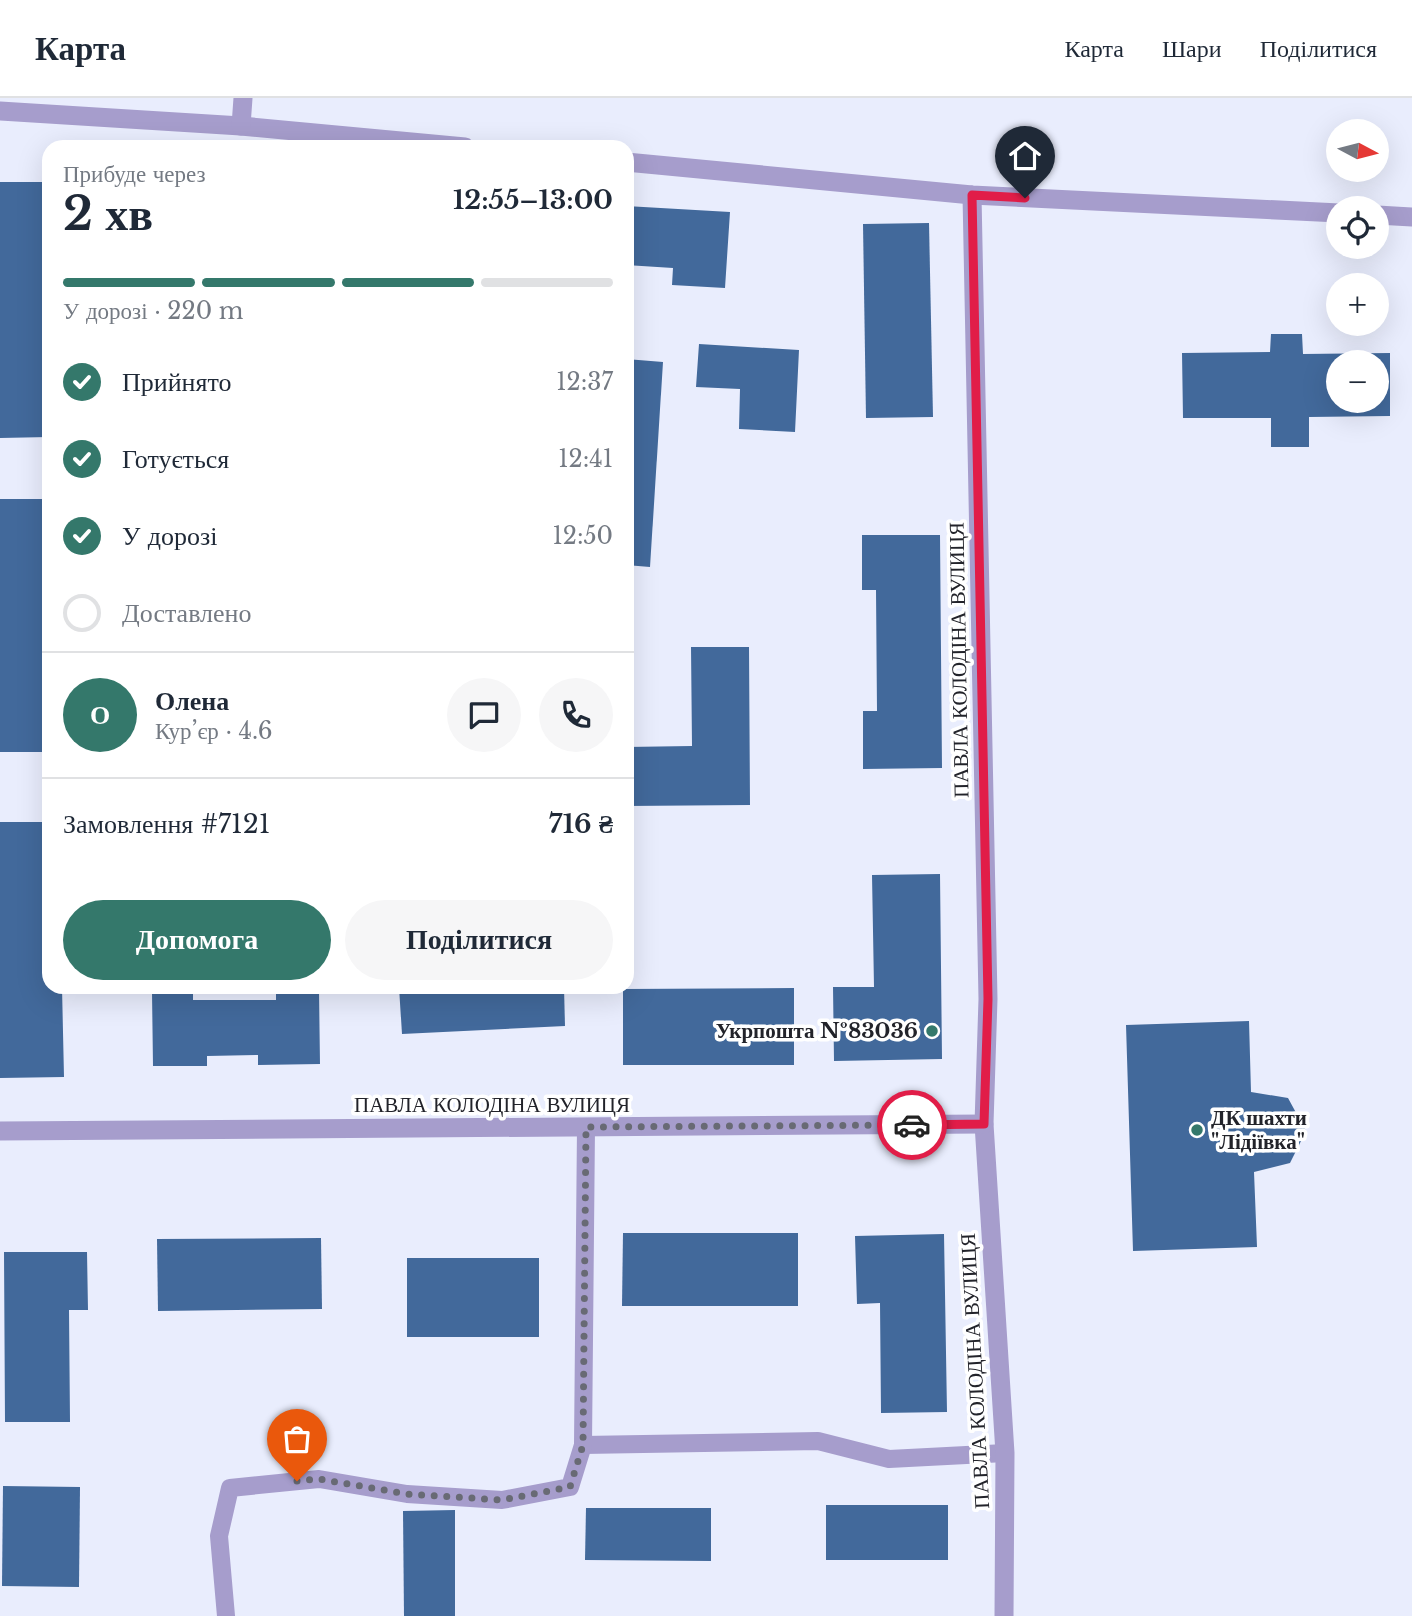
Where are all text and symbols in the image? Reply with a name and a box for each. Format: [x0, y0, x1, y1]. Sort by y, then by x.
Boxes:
text: Карта [35, 28, 126, 69]
text: Карта [1064, 34, 1124, 63]
text: Шари [1162, 34, 1222, 63]
text: Поділитися [1260, 34, 1377, 63]
north arrow [1326, 119, 1390, 182]
map controls [1326, 119, 1389, 413]
pin [995, 126, 1055, 198]
icon: home [1006, 137, 1044, 175]
text: Прибуде через [63, 160, 206, 188]
text: 12:55–13:00 [453, 184, 613, 216]
text: 2 хв [63, 185, 153, 242]
button: locate [1326, 196, 1389, 259]
button: + [1326, 273, 1389, 336]
text: У дорозі · 220 m [63, 297, 243, 325]
button: − [1326, 350, 1389, 413]
icon: check [63, 363, 101, 401]
text: Прийнято [122, 366, 232, 398]
text: 12:37 [556, 368, 613, 396]
icon: check [63, 440, 101, 478]
text: Готується [122, 443, 229, 475]
text: 12:41 [558, 445, 613, 473]
icon: check [63, 517, 101, 555]
text: У дорозі [122, 520, 218, 552]
text: 12:50 [553, 522, 613, 550]
street label: ПАВЛА КОЛОДІНА ВУЛИЦЯ [944, 522, 974, 798]
text: Доставлено [122, 597, 252, 629]
button: chat [447, 678, 521, 752]
button: phone [539, 678, 613, 752]
text: Олена [155, 685, 229, 717]
text: О [90, 699, 110, 731]
text: Кур’єр · 4.6 [155, 717, 273, 745]
text: Замовлення #7121 [63, 808, 270, 840]
text: 716 ₴ [549, 808, 613, 840]
button: Допомога [63, 900, 331, 980]
button: Поділитися [345, 900, 613, 980]
place label: Укрпошта №83036 [716, 1018, 918, 1044]
marker: Укрпошта №83036 [924, 1023, 940, 1039]
courier [877, 1090, 947, 1160]
street label: ПАВЛА КОЛОДІНА ВУЛИЦЯ [354, 1092, 630, 1118]
place label: ДК шахти "Лідіївка" [1211, 1105, 1307, 1155]
icon: car [893, 1106, 931, 1144]
marker: ДК шахти "Лідіївка" [1189, 1122, 1205, 1138]
street label: ПАВЛА КОЛОДІНА ВУЛИЦЯ [955, 1233, 995, 1509]
pin [267, 1409, 327, 1481]
icon: bag [278, 1420, 316, 1458]

